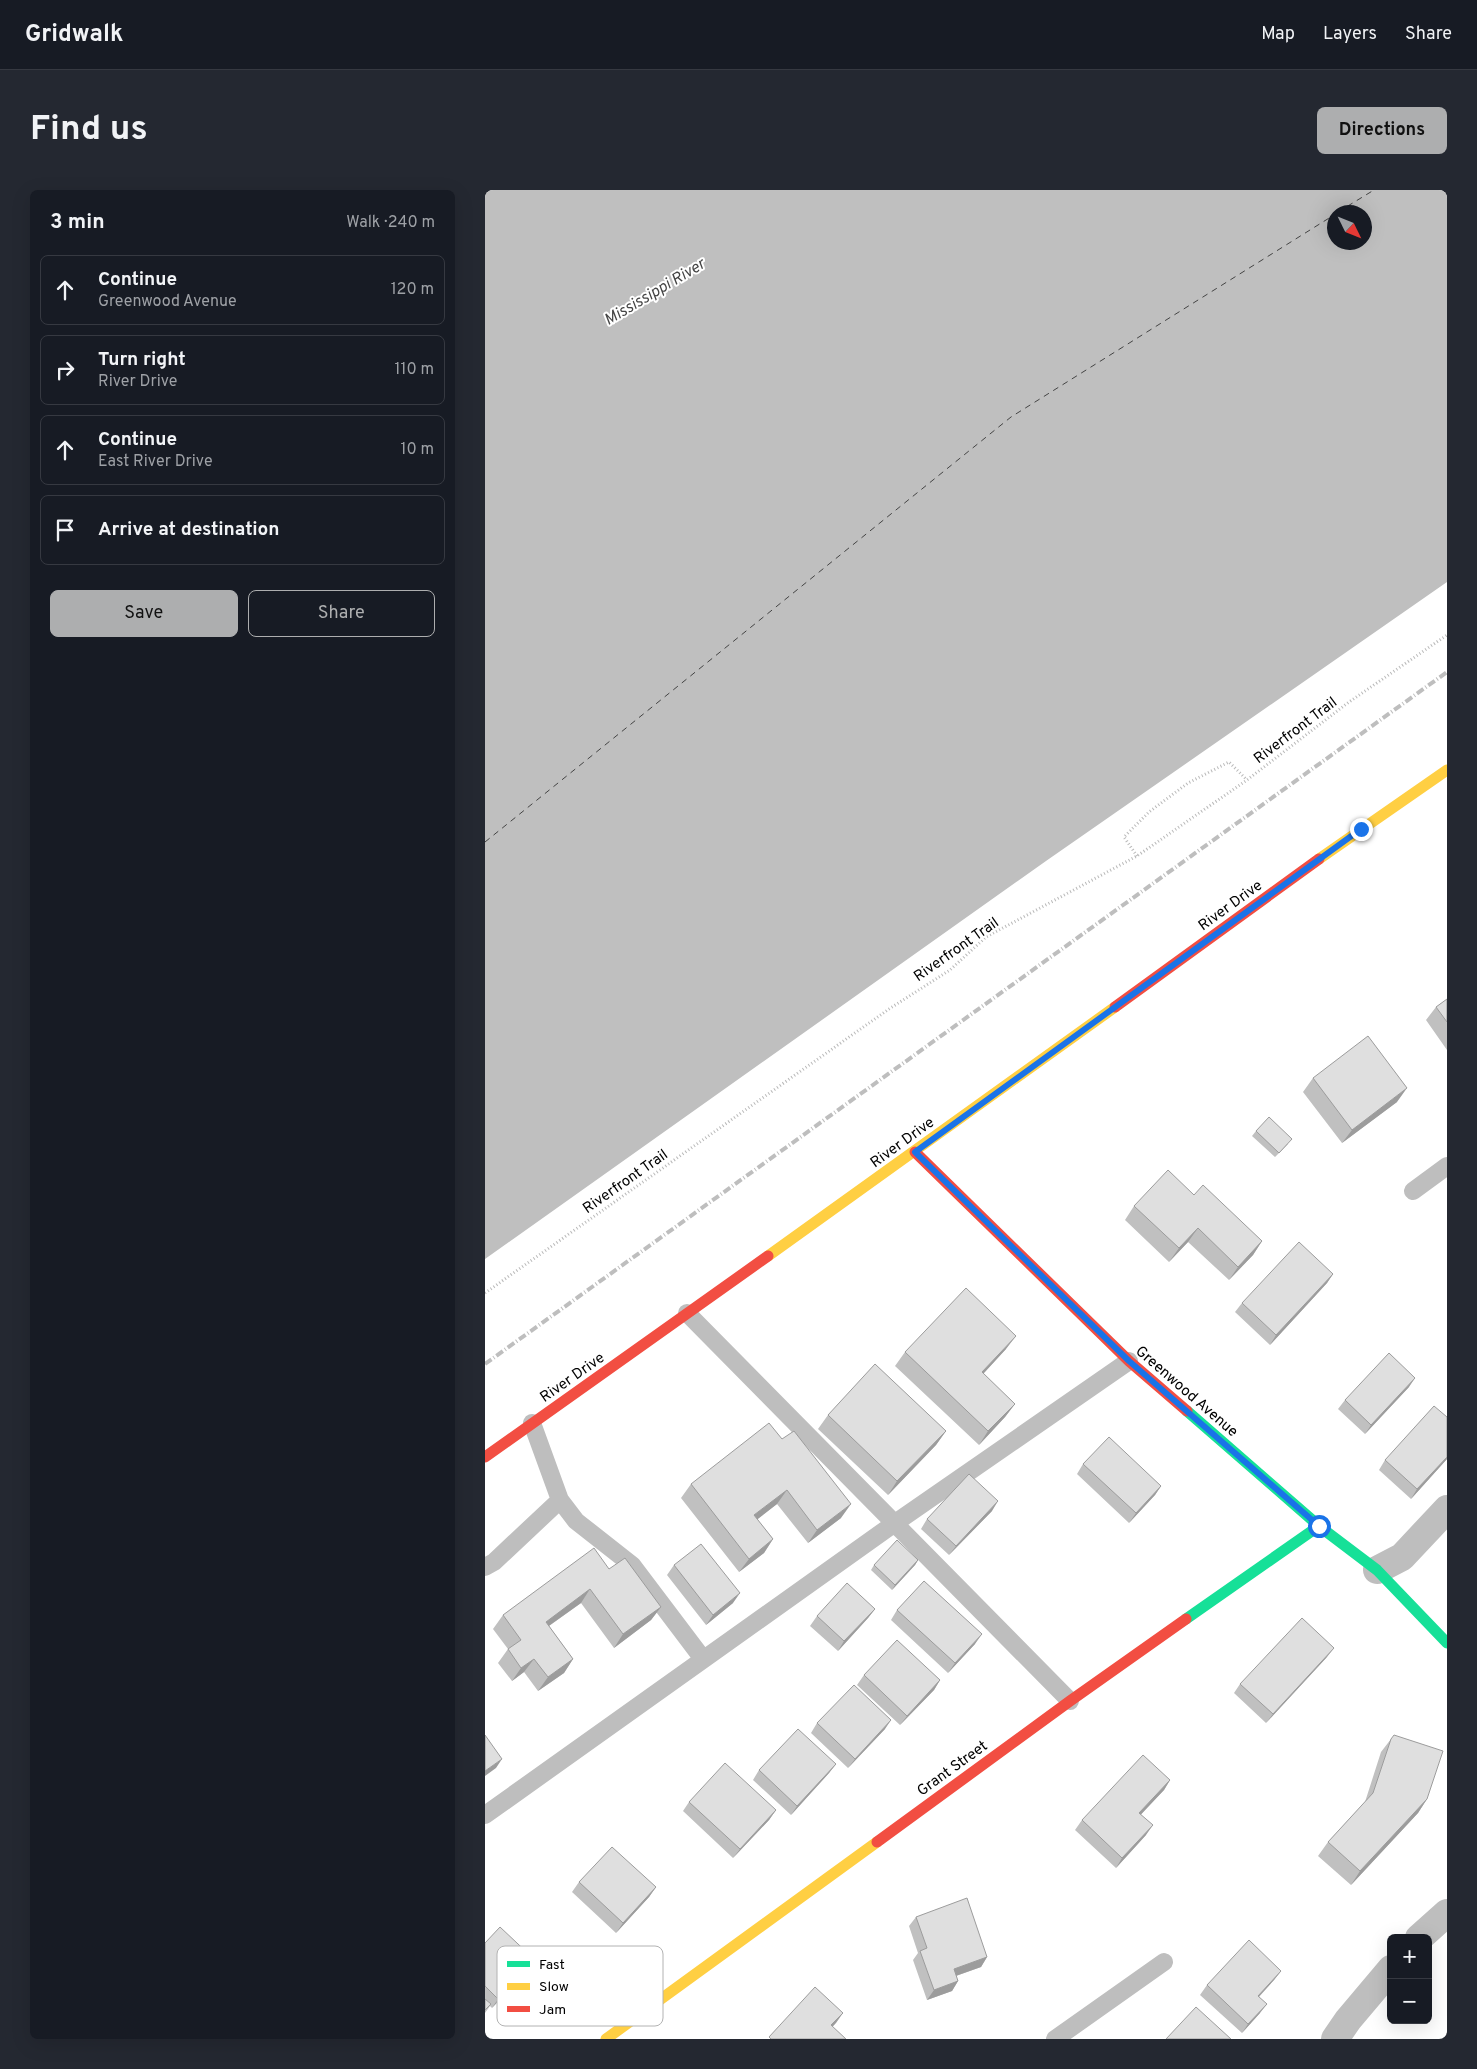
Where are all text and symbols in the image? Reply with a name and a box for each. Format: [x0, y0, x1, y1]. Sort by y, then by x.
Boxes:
text: Gridwalk [25, 20, 123, 50]
text: Map [1261, 23, 1295, 46]
text: Layers [1323, 23, 1377, 46]
text: Share [1405, 23, 1452, 46]
button: Directions [1317, 107, 1447, 154]
text: Find us [30, 108, 148, 152]
north arrow [1327, 205, 1372, 250]
text: 3 min [50, 209, 105, 236]
text: Walk · 240 m [346, 213, 435, 233]
water label: Mississippi River [601, 254, 711, 331]
text: Continue [98, 268, 177, 292]
icon: ahead [51, 276, 79, 304]
text: 120 m [391, 280, 434, 300]
text: Greenwood Avenue [98, 292, 237, 312]
text: Turn right [98, 348, 186, 372]
icon: right [51, 356, 79, 384]
text: 110 m [394, 360, 434, 380]
text: River Drive [98, 372, 177, 392]
text: Continue [98, 428, 177, 452]
icon: ahead [51, 436, 79, 464]
text: 10 m [400, 440, 434, 460]
text: East River Drive [98, 452, 213, 472]
icon: arrive [51, 516, 79, 544]
text: Arrive at destination [98, 518, 279, 542]
button: Save [50, 590, 238, 637]
button: Share [248, 590, 435, 637]
street label: Riverfront Trail [1250, 694, 1341, 769]
route end [1350, 818, 1373, 841]
street label: River Drive [1195, 877, 1267, 936]
street label: Riverfront Trail [911, 914, 1003, 987]
street label: River Drive [867, 1114, 939, 1173]
street label: Riverfront Trail [580, 1146, 672, 1219]
street label: Greenwood Avenue [1131, 1342, 1241, 1442]
street label: River Drive [537, 1349, 609, 1407]
route start [1308, 1515, 1331, 1538]
street label: Grant Street [914, 1737, 992, 1801]
map controls [1387, 1934, 1432, 2024]
button: + [1387, 1934, 1432, 1979]
legend [497, 1946, 663, 2026]
text: Fast [539, 1957, 565, 1974]
text: Slow [539, 1979, 569, 1996]
button: − [1387, 1979, 1432, 2024]
text: Jam [539, 2002, 566, 2019]

